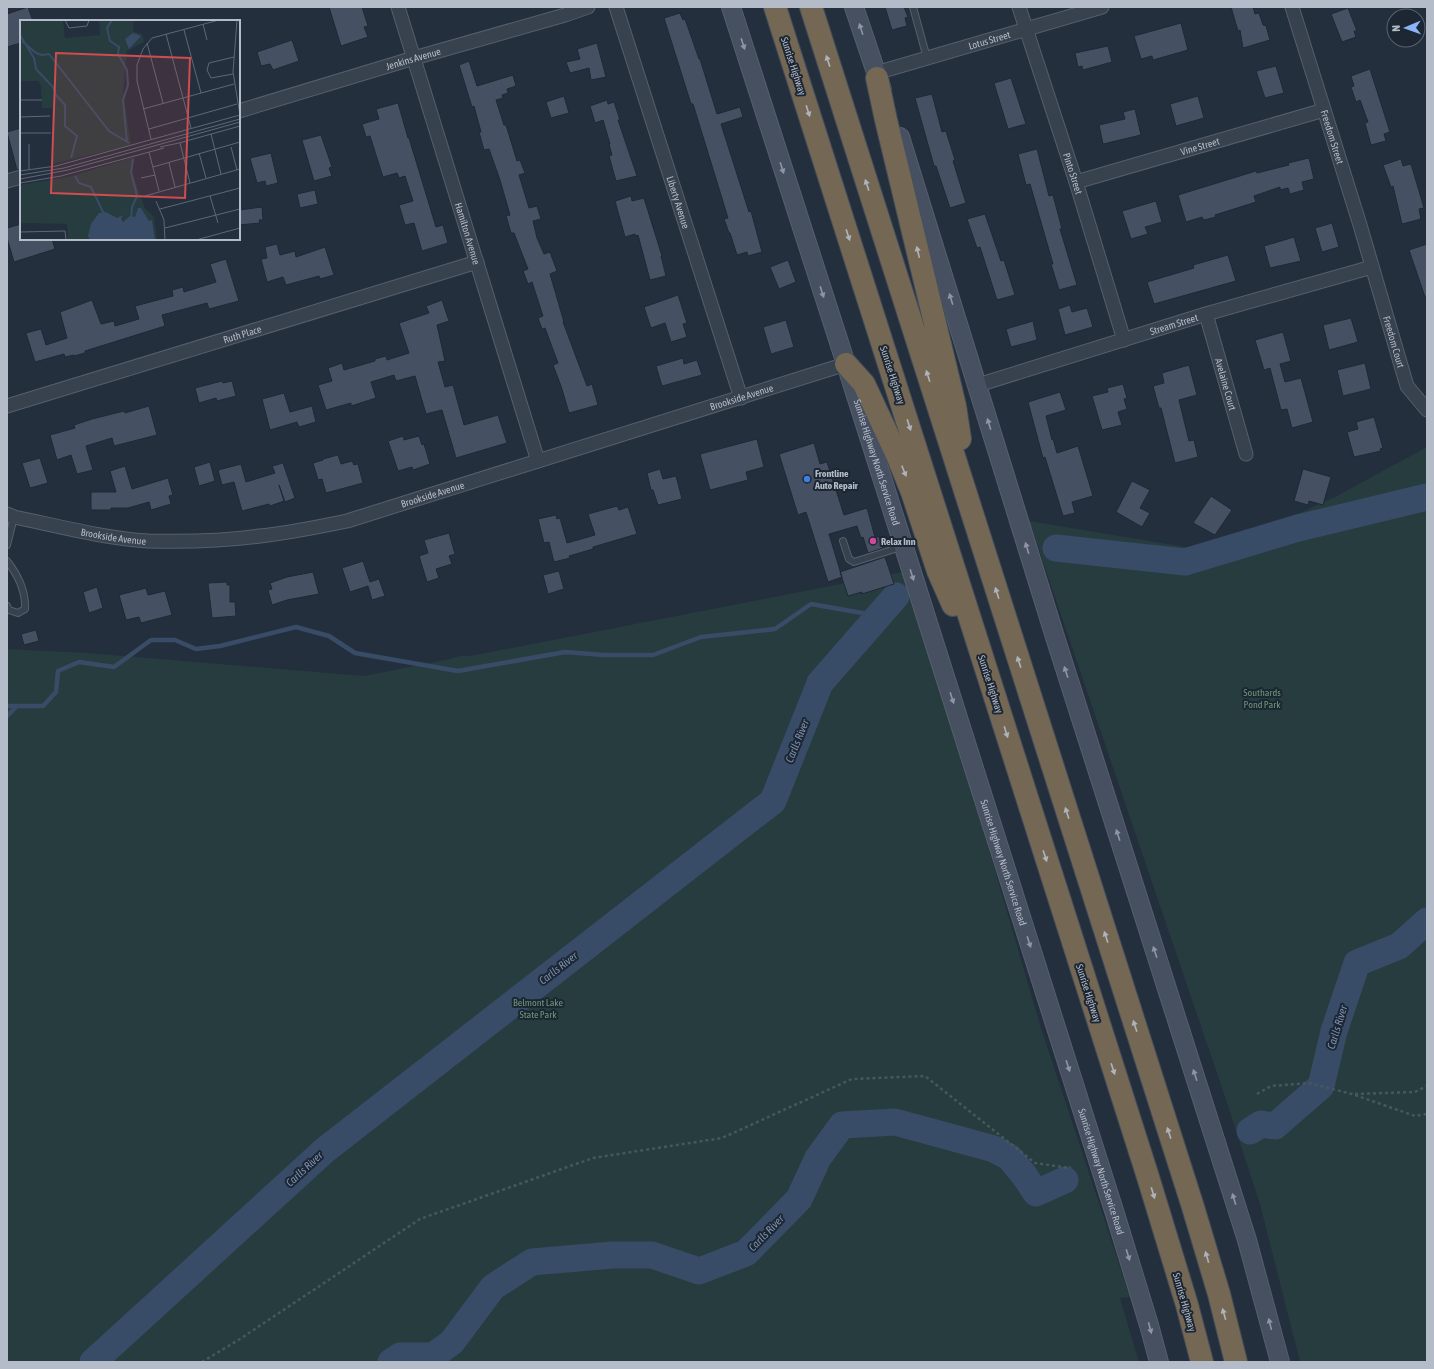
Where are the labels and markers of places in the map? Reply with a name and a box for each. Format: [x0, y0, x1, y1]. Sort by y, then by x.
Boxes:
place label: Frontline Auto Repair [814, 468, 859, 491]
marker: Frontline Auto Repair [802, 474, 812, 484]
marker: Relax Inn [868, 536, 878, 546]
place label: Relax Inn [881, 536, 916, 547]

